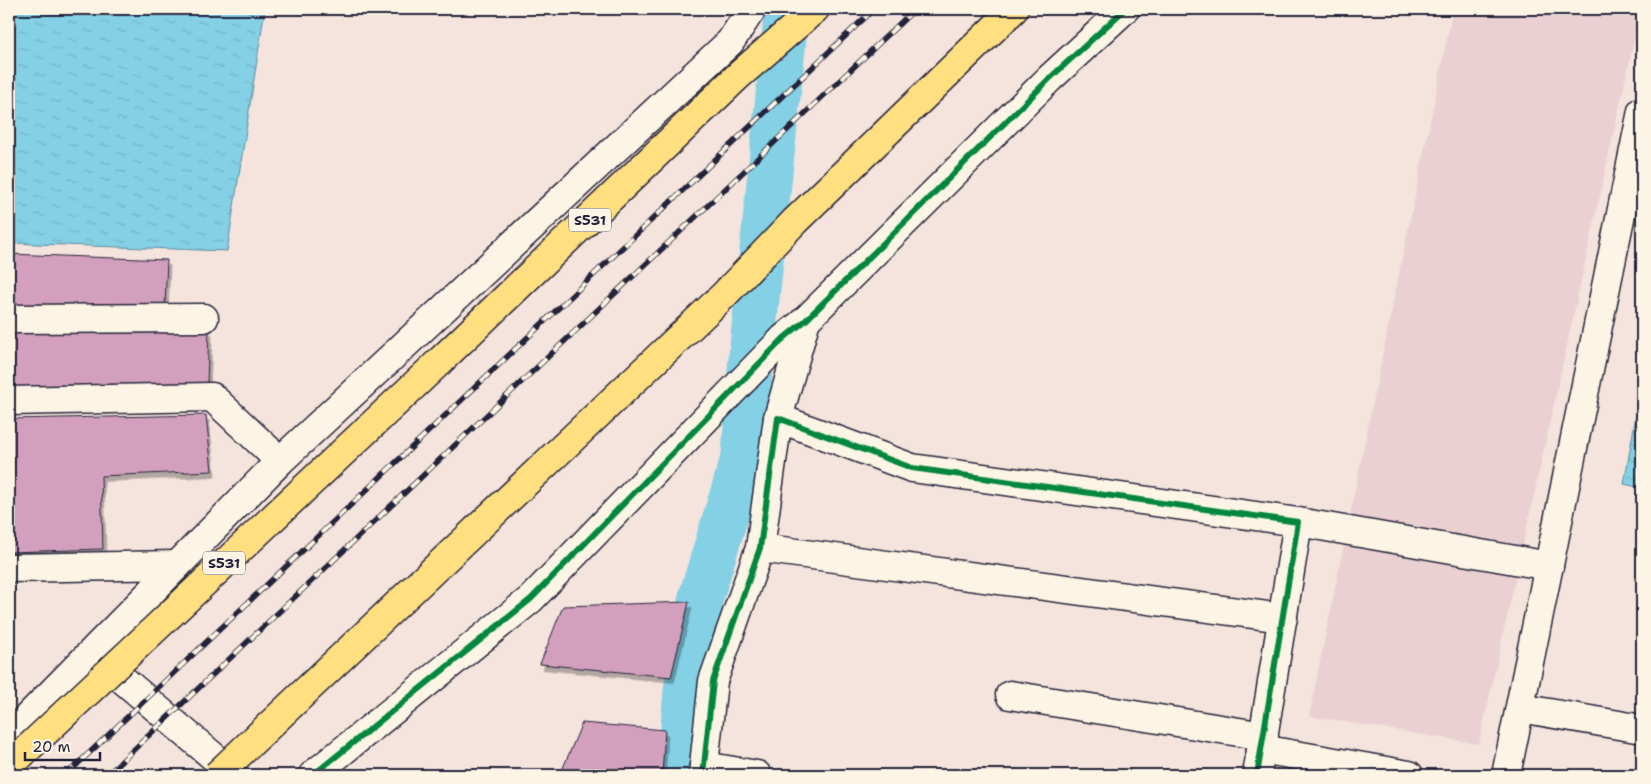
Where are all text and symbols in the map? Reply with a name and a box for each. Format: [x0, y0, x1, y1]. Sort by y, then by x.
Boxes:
road number: S531 [569, 208, 611, 232]
road number: S531 [203, 552, 245, 574]
scale bar [25, 729, 100, 761]
text: 20 m [32, 737, 71, 757]

